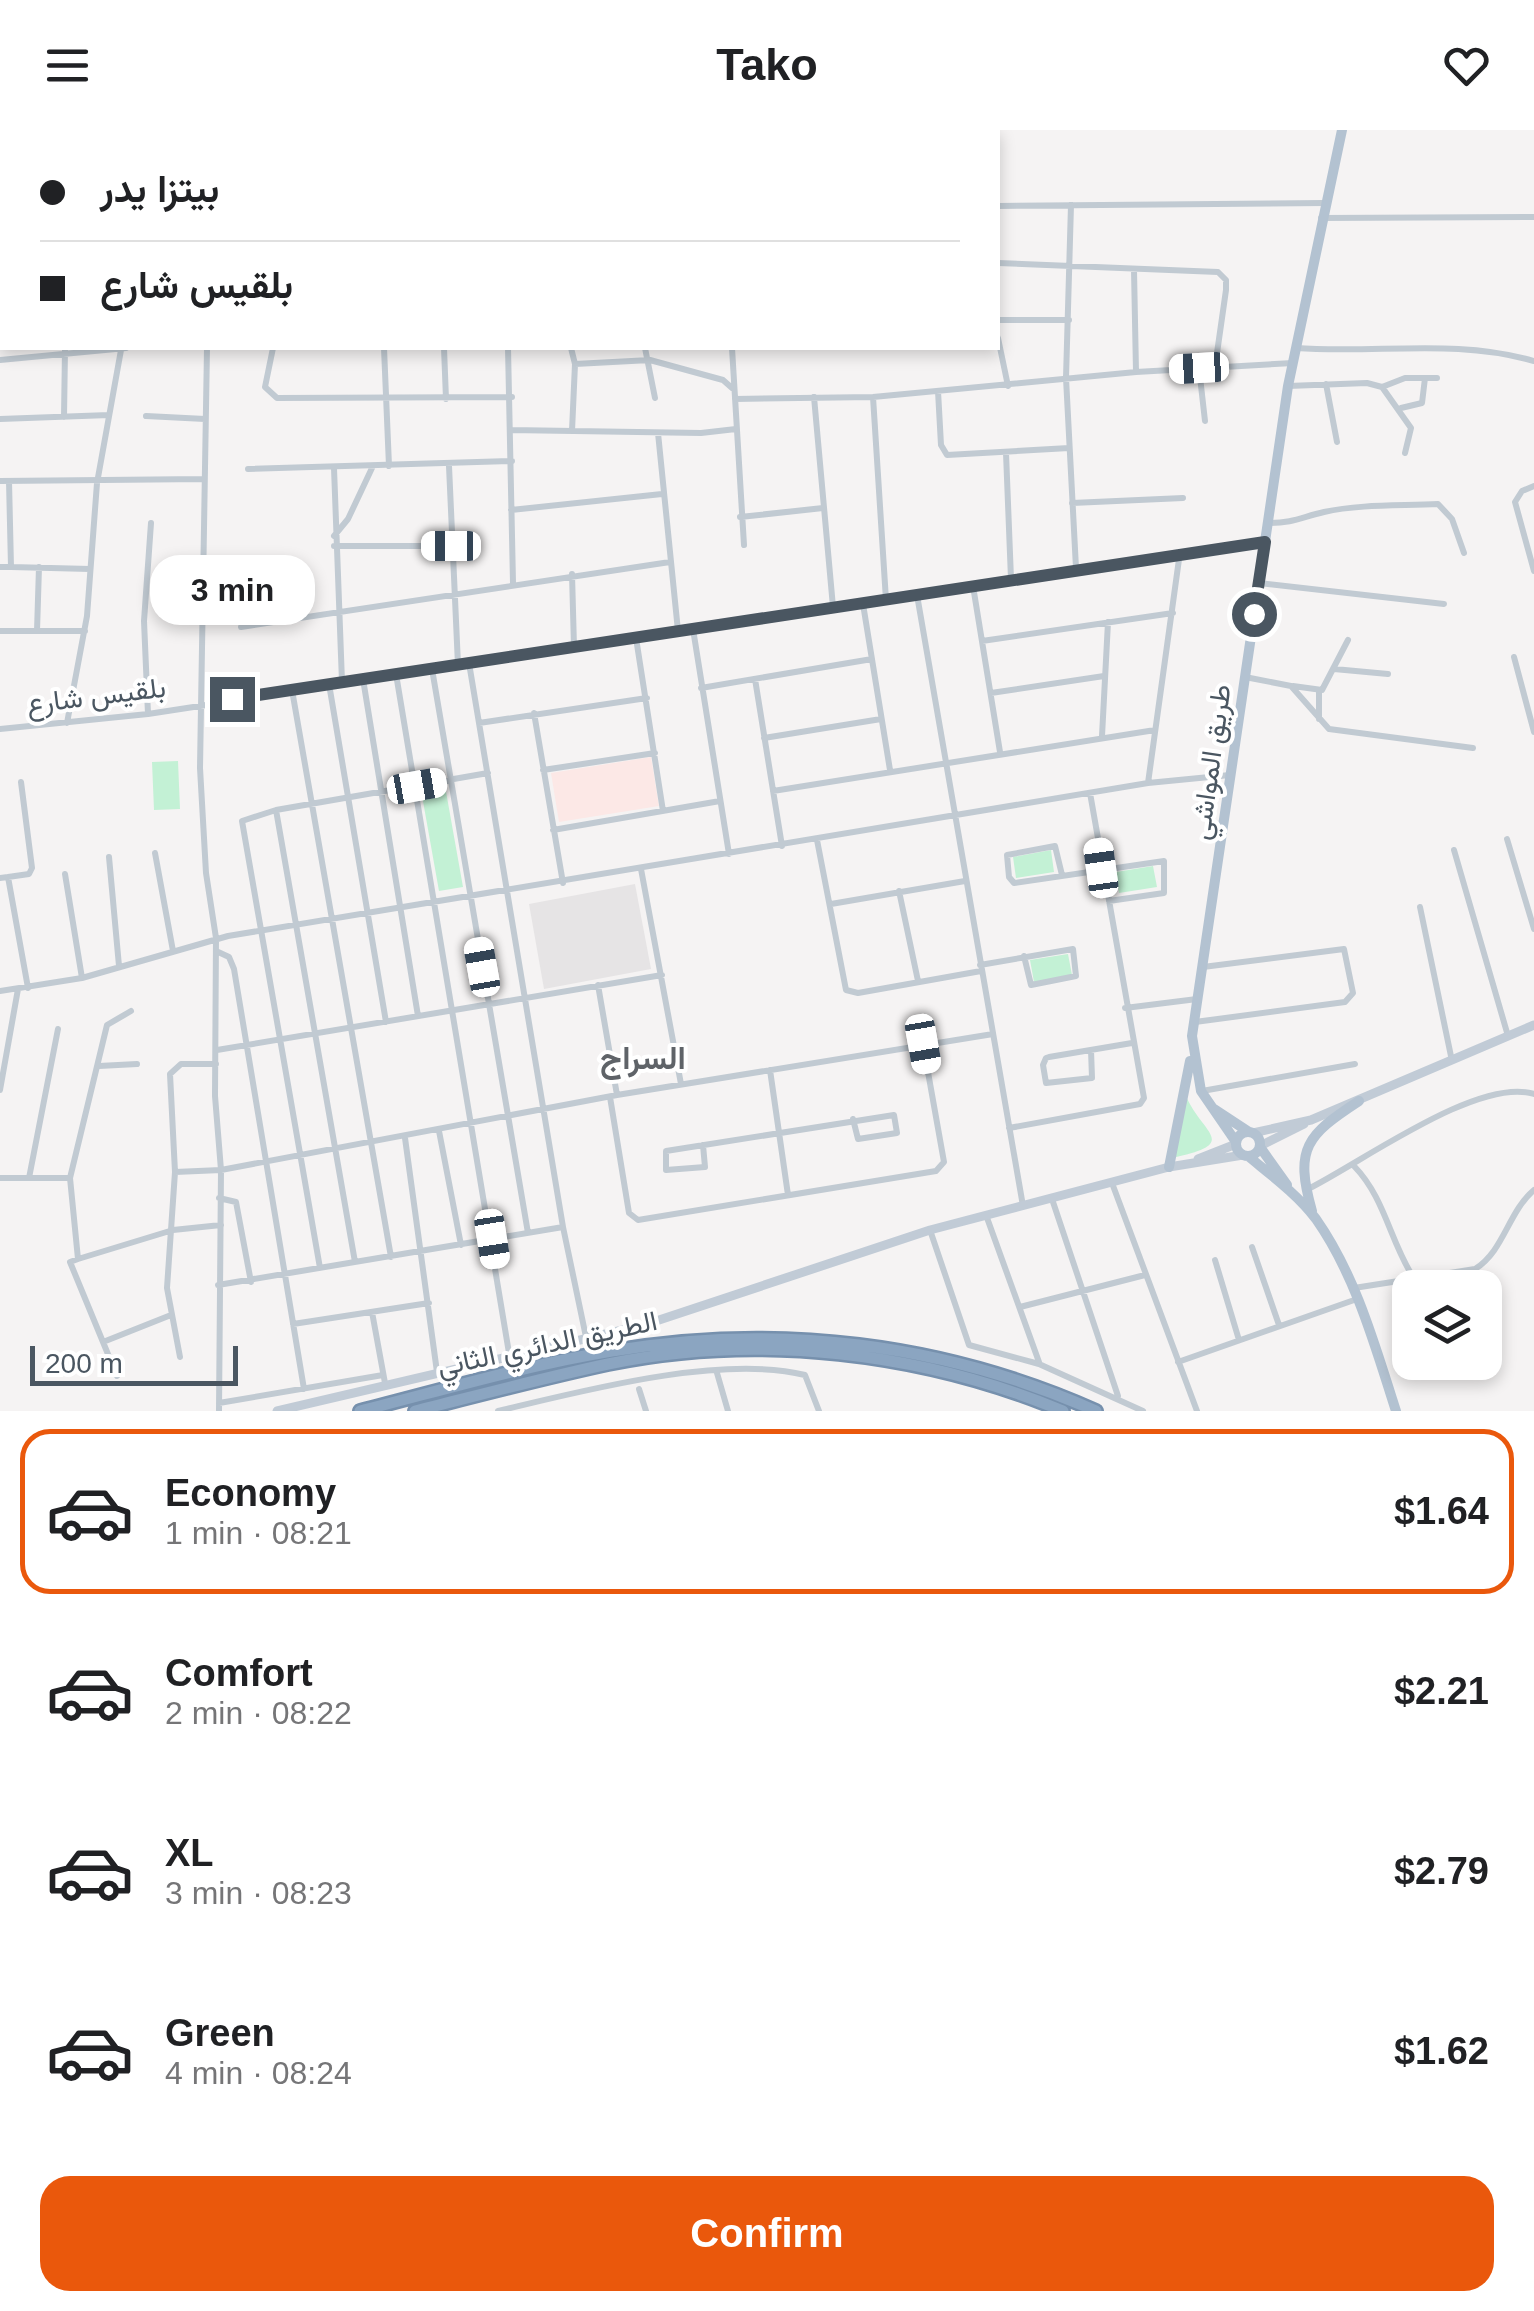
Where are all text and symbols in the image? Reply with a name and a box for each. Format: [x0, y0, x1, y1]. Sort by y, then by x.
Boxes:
icon: menu [40, 38, 95, 93]
icon: heart [1439, 38, 1494, 93]
text: Tako [716, 39, 818, 90]
text: بيتزا يدر [100, 168, 219, 210]
text: بلقيس شارع [100, 264, 293, 306]
car [1168, 351, 1230, 385]
car [421, 531, 481, 561]
callout: 3 min [150, 554, 314, 624]
text: 3 min [191, 572, 274, 608]
route start [1232, 592, 1277, 637]
street label: بلقيس شارع [25, 672, 168, 722]
route end [210, 677, 255, 722]
street label: طريق المواشي [1184, 682, 1244, 843]
car [385, 766, 449, 806]
car [1082, 836, 1120, 900]
car [462, 935, 502, 999]
car [903, 1012, 943, 1076]
district label: السراج [600, 1040, 686, 1080]
car [472, 1207, 512, 1271]
map controls [1392, 1270, 1502, 1380]
button: layers [1392, 1270, 1502, 1380]
street label: الطريق الدائري الثاني [434, 1305, 661, 1389]
scale bar [30, 1341, 238, 1386]
text: 200 m [45, 1348, 123, 1379]
icon: car [45, 1467, 135, 1557]
text: Economy [165, 1472, 336, 1514]
text: $1.64 [1394, 1490, 1489, 1532]
text: 1 min · 08:21 [165, 1515, 352, 1551]
icon: car [45, 1647, 135, 1737]
text: Comfort [165, 1652, 313, 1694]
text: $2.21 [1394, 1670, 1489, 1712]
text: 2 min · 08:22 [165, 1695, 352, 1731]
icon: car [45, 1827, 135, 1917]
text: XL [165, 1832, 214, 1874]
text: $2.79 [1394, 1850, 1489, 1892]
text: 3 min · 08:23 [165, 1875, 352, 1911]
icon: car [45, 2007, 135, 2097]
text: Green [165, 2012, 275, 2054]
text: $1.62 [1394, 2030, 1489, 2072]
text: 4 min · 08:24 [165, 2055, 352, 2091]
button: Confirm [40, 2176, 1494, 2291]

